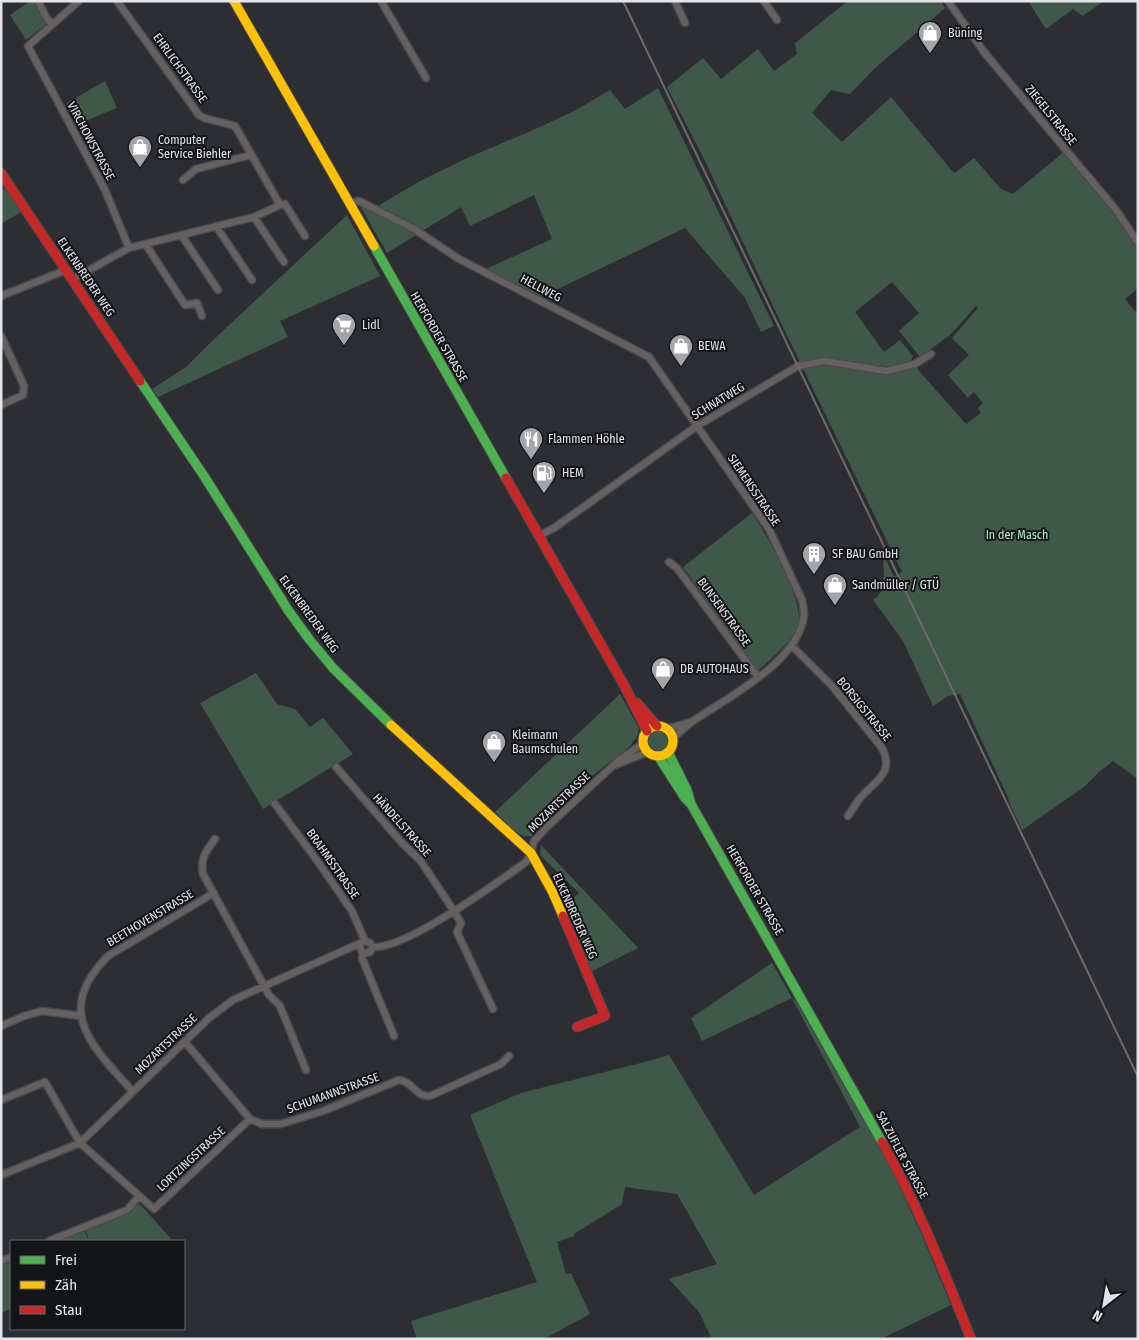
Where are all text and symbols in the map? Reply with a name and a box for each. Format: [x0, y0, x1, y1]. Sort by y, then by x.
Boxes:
shop icon: Büning [917, 20, 943, 54]
place label: Büning [948, 26, 983, 40]
street label: EHRLICHSTRASSE [150, 30, 210, 106]
street label: ZIEGELSTRASSE [1022, 82, 1080, 148]
street label: VIRCHOWSTRASSE [64, 99, 118, 183]
place label: Computer Service Biehler [158, 133, 232, 161]
shop icon: Computer Service Biehler [127, 134, 153, 168]
street label: ELKENBREDER WEG [54, 235, 118, 319]
street label: HELLWEG [518, 271, 564, 305]
street label: HERFORDER STRASSE [407, 289, 471, 385]
supermarket icon: Lidl [331, 312, 357, 346]
place label: Lidl [362, 318, 380, 332]
shop icon: BEWA [668, 333, 694, 367]
place label: BEWA [698, 339, 726, 353]
street label: SCHNATWEG [689, 380, 747, 422]
restaurant icon: Flammen Höhle [518, 426, 544, 460]
place label: Flammen Höhle [548, 432, 625, 446]
street label: SIEMENSSTRASSE [725, 451, 783, 529]
fuel station icon: HEM [531, 460, 557, 494]
place label: HEM [562, 466, 583, 480]
park label: In der Masch [986, 528, 1048, 542]
building icon: SF BAU GmbH [801, 541, 827, 575]
place label: SF BAU GmbH [832, 547, 898, 561]
shop icon: Sandmüller / GTÜ [822, 572, 848, 606]
street label: ELKENBREDER WEG [276, 573, 342, 656]
street label: BUNSENSTRASSE [694, 575, 754, 649]
place label: Sandmüller / GTÜ [852, 576, 939, 592]
shop icon: DB AUTOHAUS [650, 656, 676, 690]
place label: DB AUTOHAUS [680, 662, 749, 676]
street label: BORSIGSTRASSE [834, 674, 894, 744]
place label: Kleimann Baumschulen [512, 728, 578, 756]
shop icon: Kleimann Baumschulen [481, 729, 507, 763]
street label: MOZARTSTRASSE [525, 769, 593, 835]
street label: HÄNDELSTRASSE [370, 790, 435, 860]
street label: BRAHMSSTRASSE [304, 826, 363, 902]
street label: HERFORDER STRASSE [723, 842, 787, 938]
street label: ELKENBREDER WEG [550, 871, 600, 961]
street label: BEETHOVENSTRASSE [104, 886, 196, 949]
street label: MOZARTSTRASSE [132, 1011, 200, 1077]
street label: SCHUMANNSTRASSE [285, 1070, 381, 1116]
street label: SALZUFLER STRASSE [873, 1109, 931, 1202]
street label: LORTZINGSTRASSE [154, 1123, 228, 1194]
legend [10, 1240, 185, 1330]
text: Frei [55, 1251, 77, 1269]
text: Zäh [55, 1276, 77, 1294]
north arrow [1079, 1280, 1129, 1330]
text: Stau [55, 1301, 82, 1319]
text: N [1090, 1306, 1106, 1325]

